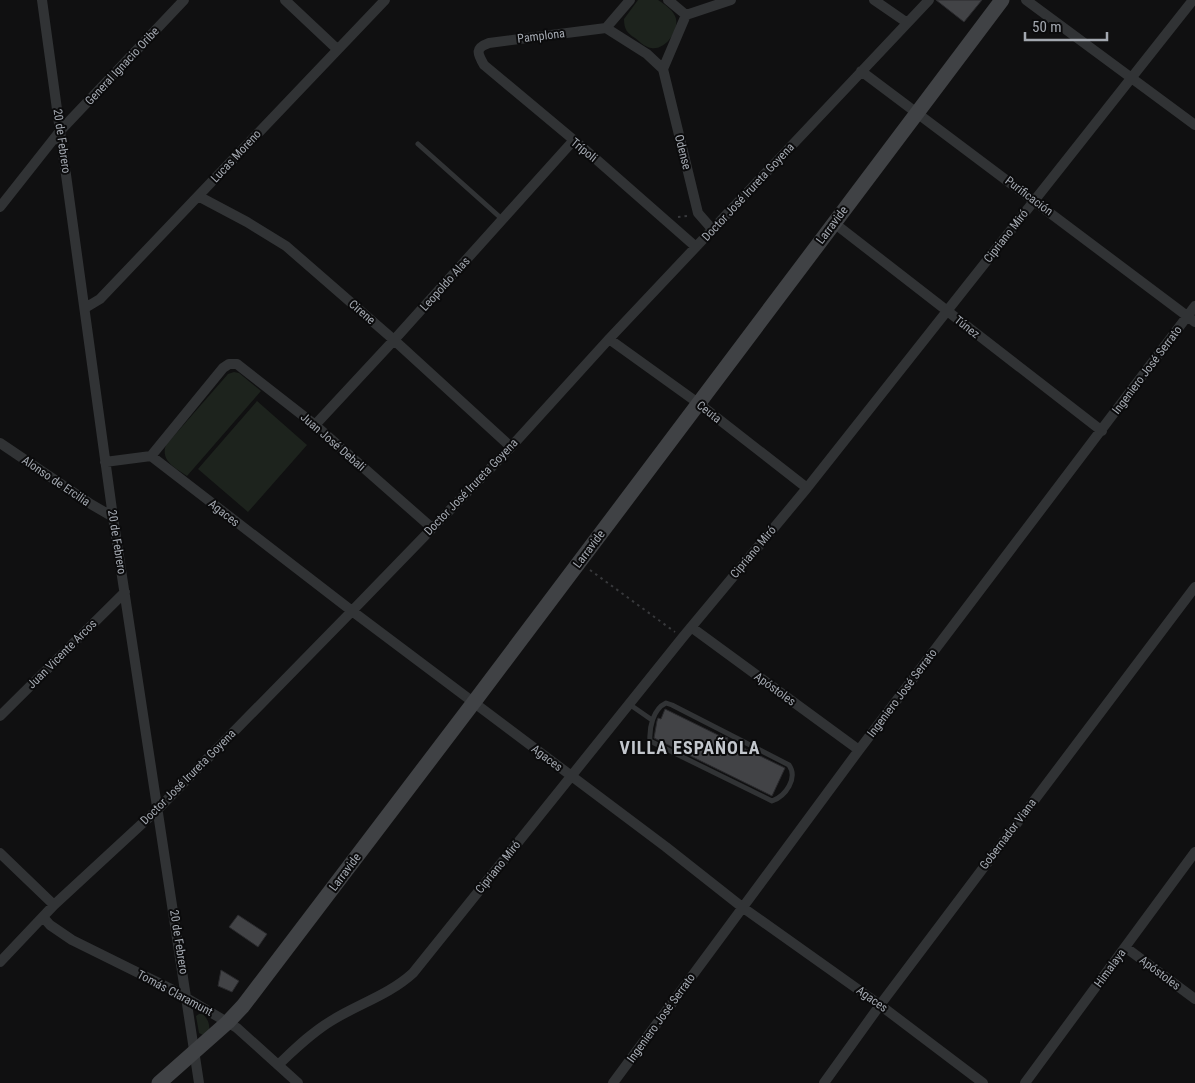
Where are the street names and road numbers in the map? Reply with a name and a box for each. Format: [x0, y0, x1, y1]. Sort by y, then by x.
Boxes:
street label: General Ignacio Oribe [82, 24, 162, 108]
street label: Pamplona [517, 26, 566, 46]
street label: 20 de Febrero [51, 108, 73, 174]
street label: Lucas Moreno [208, 127, 264, 185]
street label: Odense [672, 133, 694, 171]
street label: Trípoli [568, 135, 600, 165]
street label: Doctor José Irureta Goyena [699, 140, 797, 244]
street label: Purificación [1002, 174, 1056, 219]
street label: Larravide [813, 203, 851, 247]
street label: Cipriano Miró [981, 207, 1031, 265]
street label: Leopoldo Alas [417, 254, 473, 314]
street label: Cirene [346, 297, 378, 327]
street label: Túnez [952, 313, 982, 341]
street label: Ingeniero José Serrato [1109, 323, 1185, 417]
street label: Ceuta [694, 398, 724, 426]
street label: Juan José Debali [298, 410, 368, 474]
street label: Doctor José Irureta Goyena [421, 436, 521, 538]
street label: Alonso de Ercilia [19, 453, 93, 509]
street label: Agaces [206, 497, 242, 529]
street label: 20 de Febrero [105, 509, 129, 575]
street label: Cipriano Miró [727, 523, 779, 581]
street label: Larravide [570, 527, 608, 571]
street label: Juan Vicente Arcos [25, 617, 99, 691]
street label: Ingeniero José Serrato [864, 646, 940, 740]
street label: Apóstoles [752, 669, 798, 709]
street label: Doctor José Irureta Goyena [138, 726, 239, 827]
street label: Agaces [529, 742, 565, 774]
street label: Gobernador Viana [977, 796, 1039, 872]
street label: Cipriano Miró [473, 838, 523, 896]
street label: Larravide [326, 850, 364, 894]
street label: 20 de Febrero [167, 909, 191, 975]
street label: Himalaya [1091, 946, 1129, 990]
street label: Apóstoles [1137, 953, 1183, 993]
street label: Tomás Claramunt [135, 967, 215, 1019]
street label: Ingeniero José Serrato [624, 971, 698, 1065]
street label: Agaces [854, 983, 890, 1015]

